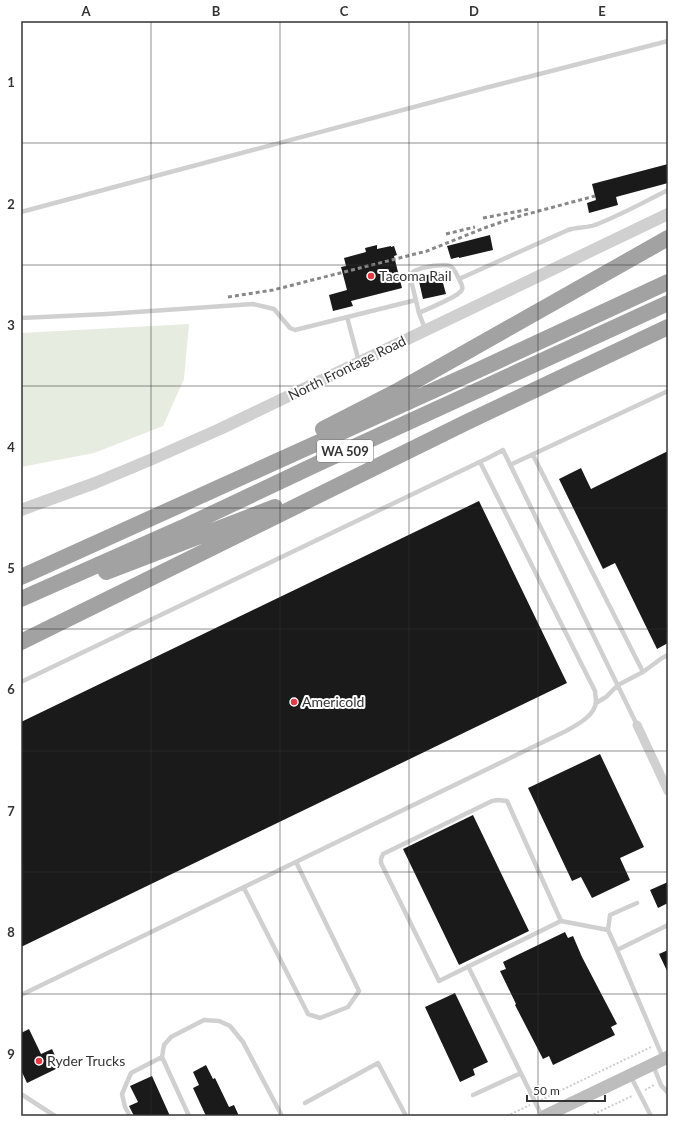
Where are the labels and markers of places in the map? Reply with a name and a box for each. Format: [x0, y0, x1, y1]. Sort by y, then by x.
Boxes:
place label: Tacoma Rail [379, 267, 451, 284]
marker: Tacoma Rail [366, 271, 376, 281]
place label: Americold [302, 693, 364, 710]
marker: Americold [289, 697, 299, 707]
place label: Ryder Trucks [47, 1052, 125, 1069]
marker: Ryder Trucks [34, 1056, 44, 1066]

